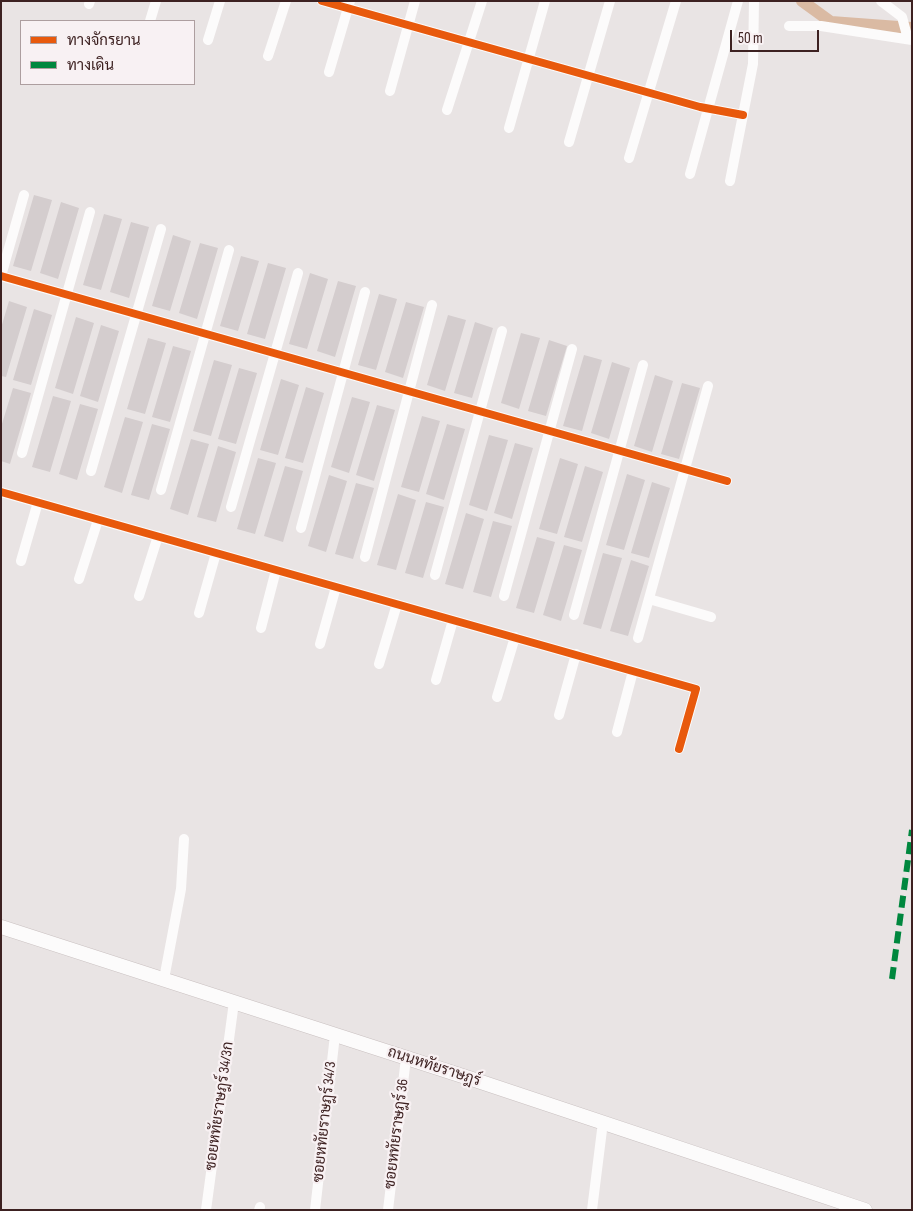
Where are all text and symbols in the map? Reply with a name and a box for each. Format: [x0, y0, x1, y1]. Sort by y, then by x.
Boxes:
legend [20, 20, 195, 85]
scale bar [733, 20, 822, 52]
text: 50 m [738, 29, 763, 48]
text: ทางจักรยาน [67, 31, 141, 50]
text: ทางเดิน [67, 56, 114, 75]
street label: ซอยหทัยราษฎร์ 34/3ก [202, 1040, 238, 1172]
street label: ถนนหทัยราษฎร์ [385, 1043, 483, 1091]
street label: ซอยหทัยราษฎร์ 34/3 [310, 1061, 340, 1183]
street label: ซอยหทัยราษฎร์ 36 [381, 1078, 413, 1190]

